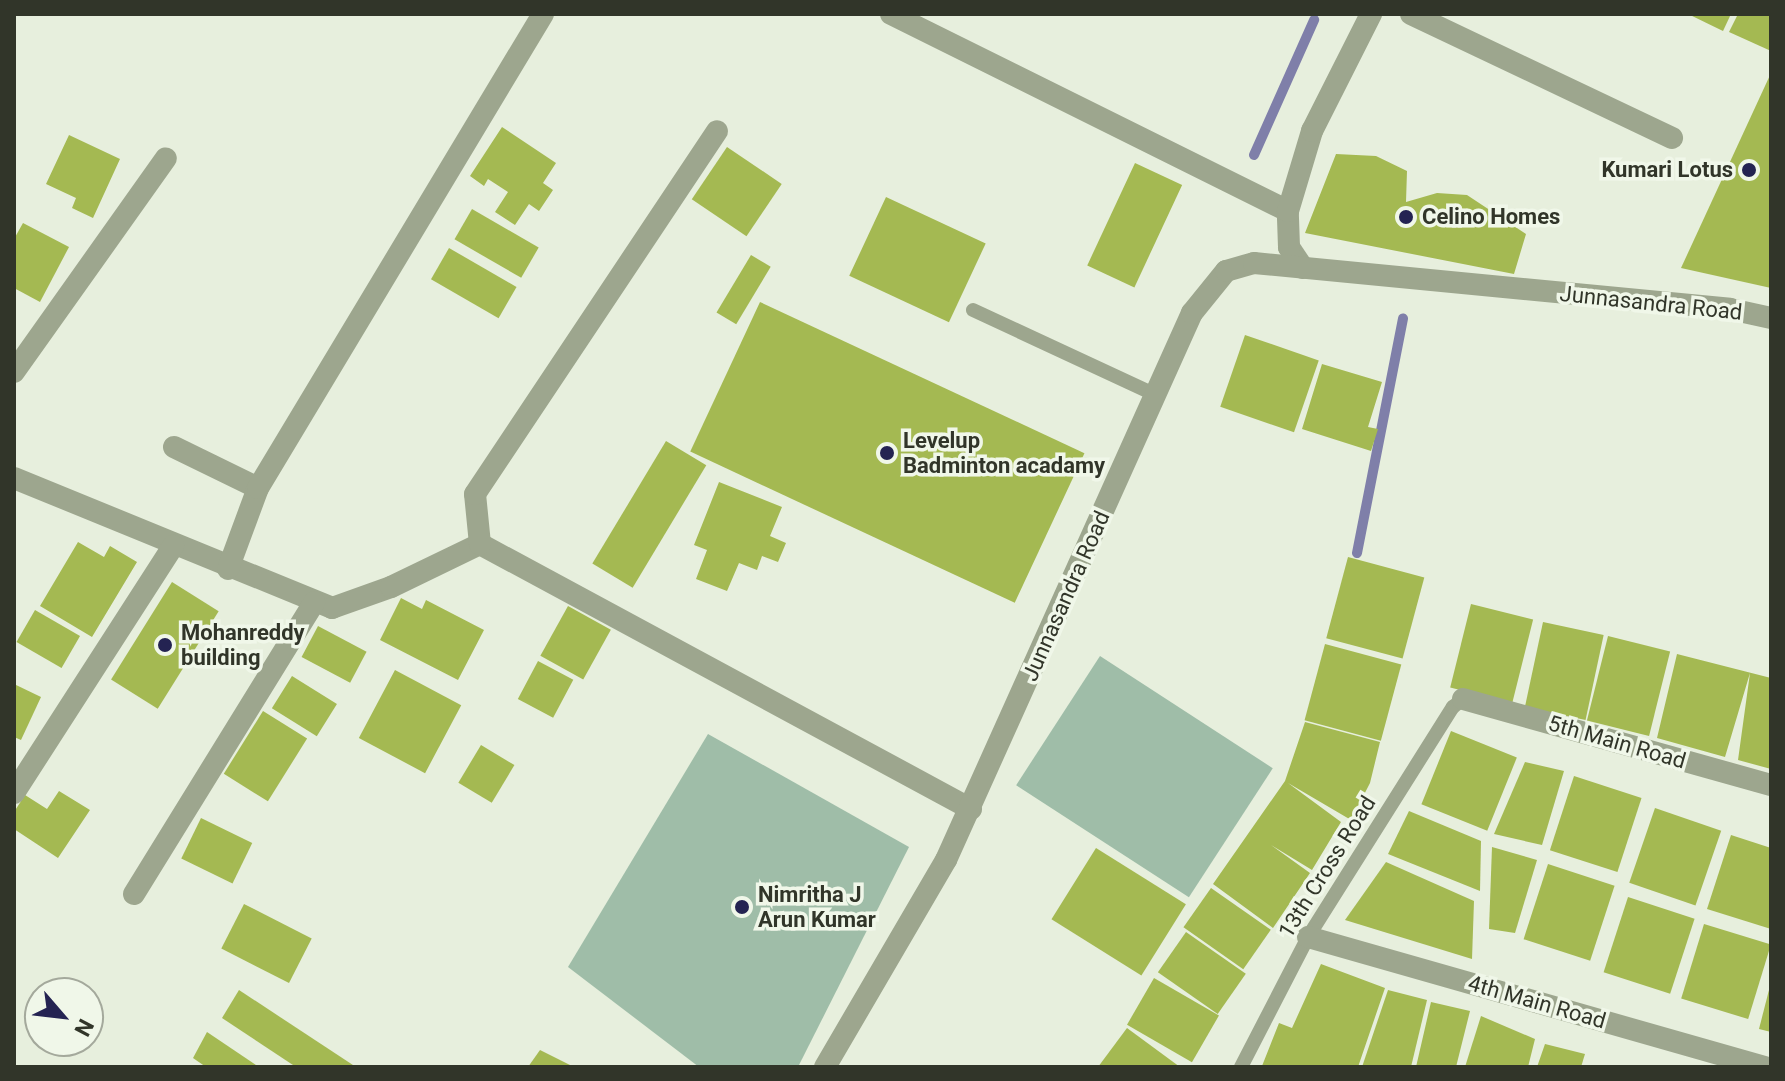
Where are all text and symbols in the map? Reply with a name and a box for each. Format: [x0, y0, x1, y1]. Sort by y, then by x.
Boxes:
place label: Kumari Lotus [1601, 157, 1733, 183]
marker: Kumari Lotus [1740, 161, 1758, 179]
place label: Celino Homes [1422, 204, 1560, 230]
marker: Celino Homes [1397, 208, 1415, 226]
street label: Junnasandra Road [1558, 280, 1744, 326]
place label: Levelup Badminton acadamy [903, 427, 1105, 478]
marker: Levelup Badminton acadamy [878, 444, 896, 462]
street label: Junnasandra Road [1017, 507, 1115, 685]
place label: Mohanreddy building [181, 619, 305, 670]
marker: Mohanreddy building [156, 636, 174, 654]
street label: 5th Main Road [1545, 710, 1689, 774]
street label: 13th Cross Road [1273, 791, 1381, 943]
place label: Nimritha J Arun Kumar [758, 881, 876, 932]
marker: Nimritha J Arun Kumar [733, 898, 751, 916]
street label: 4th Main Road [1465, 970, 1609, 1034]
north arrow [24, 977, 104, 1057]
text: N [69, 1015, 99, 1040]

